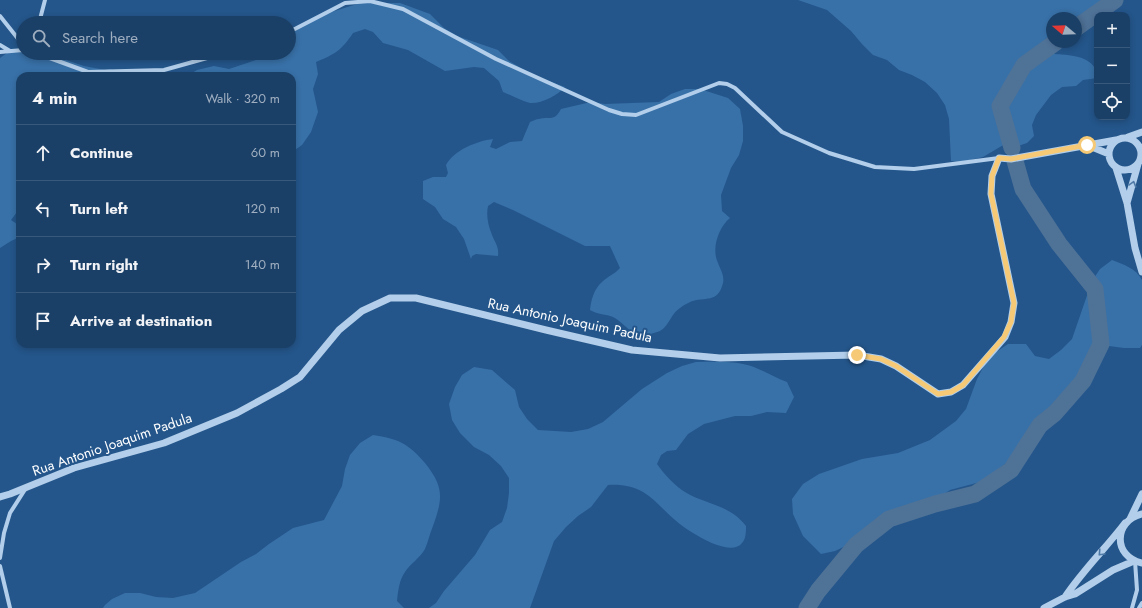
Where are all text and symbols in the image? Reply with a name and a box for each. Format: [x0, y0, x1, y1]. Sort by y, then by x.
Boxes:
north arrow [1046, 12, 1082, 48]
map controls [1094, 12, 1130, 120]
button: + [1094, 12, 1130, 48]
search box [16, 16, 296, 60]
icon: search [30, 27, 52, 49]
text: Search here [62, 27, 138, 49]
button: − [1094, 48, 1130, 84]
button: locate [1094, 84, 1130, 120]
text: 4 min [32, 86, 77, 110]
text: Walk · 320 m [205, 89, 280, 108]
route start [1078, 136, 1096, 154]
icon: ahead [32, 142, 54, 164]
text: Continue [70, 142, 133, 164]
text: 60 m [251, 143, 280, 162]
one-way arrow [1128, 181, 1136, 187]
icon: left [32, 198, 54, 220]
text: Turn left [70, 198, 128, 220]
text: 120 m [245, 199, 280, 218]
icon: right [32, 254, 54, 276]
text: Turn right [70, 254, 138, 276]
text: 140 m [245, 255, 280, 274]
street label: Rua Antonio Joaquim Padula [486, 293, 654, 347]
icon: arrive [32, 310, 54, 332]
text: Arrive at destination [70, 310, 212, 332]
route end [848, 346, 866, 364]
street label: Rua Antonio Joaquim Padula [29, 407, 195, 481]
one-way arrow [1098, 549, 1105, 556]

